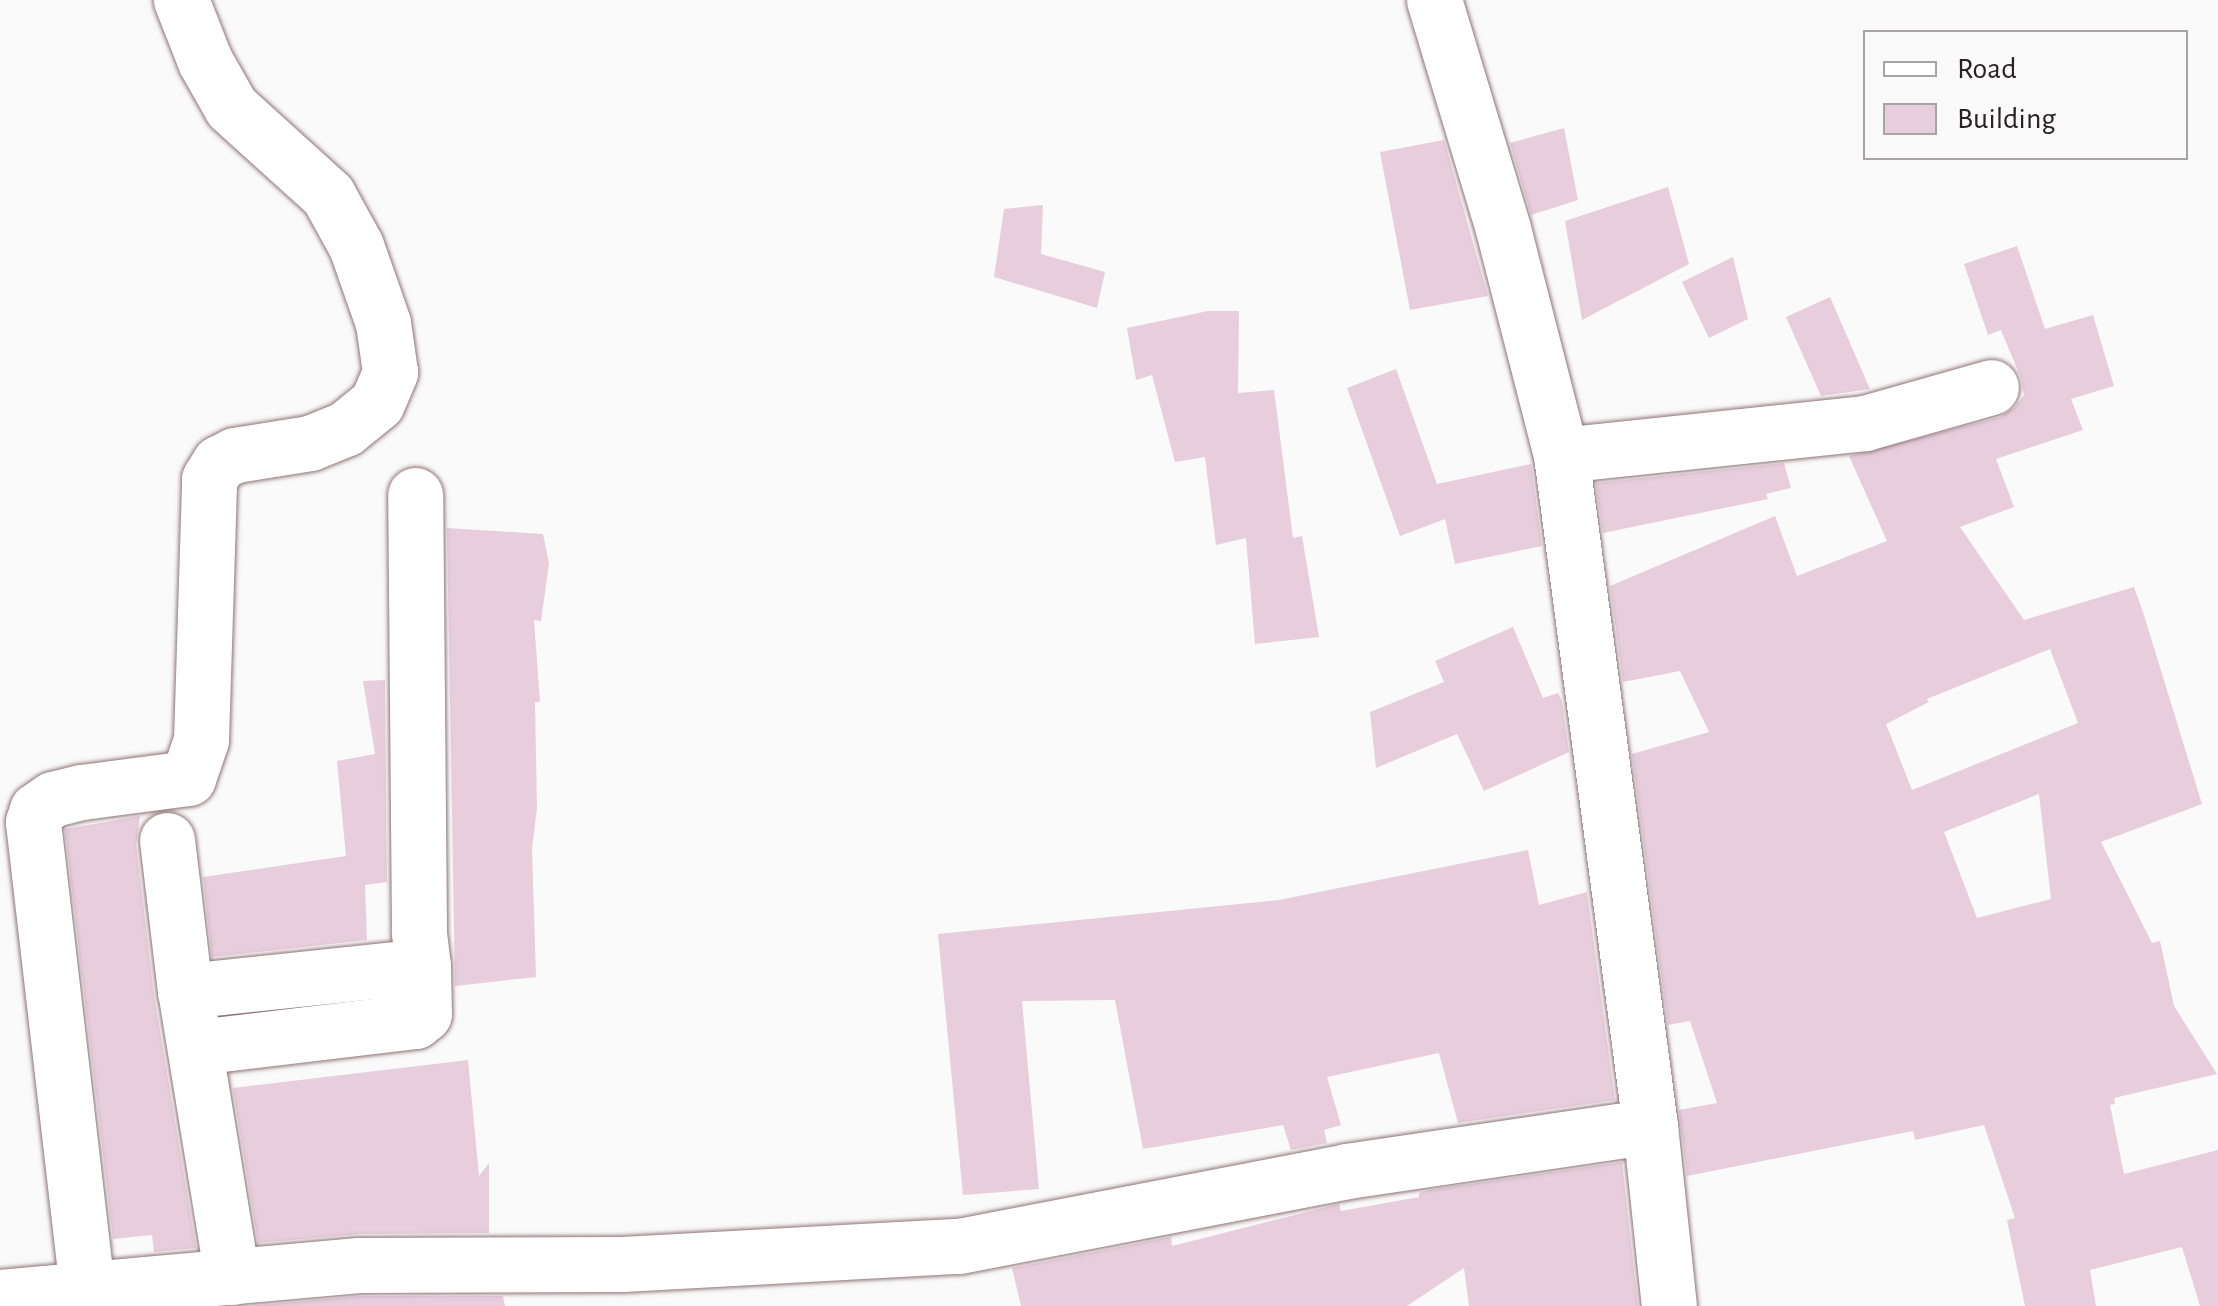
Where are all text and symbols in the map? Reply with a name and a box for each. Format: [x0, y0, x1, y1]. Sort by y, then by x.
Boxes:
legend [1863, 30, 2188, 160]
text: Road [1957, 54, 2017, 84]
text: Building [1957, 104, 2056, 134]

